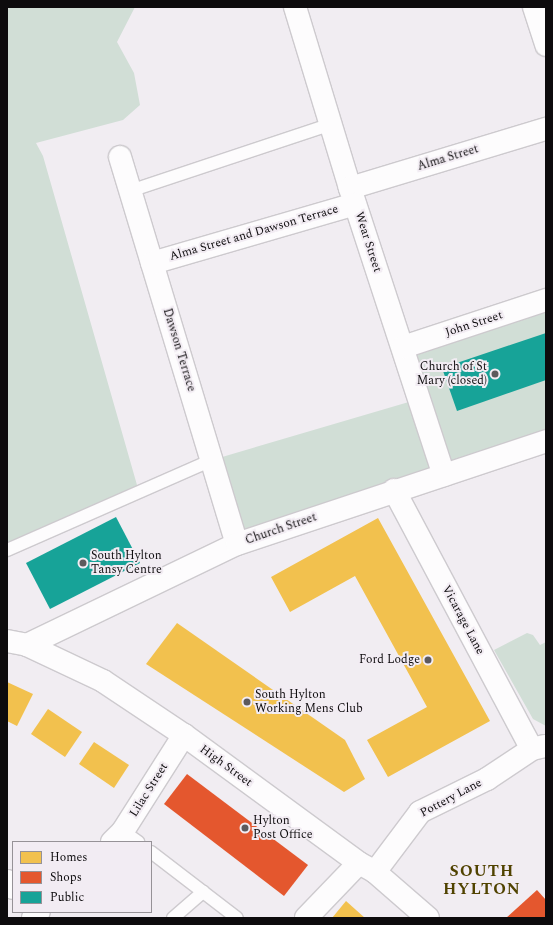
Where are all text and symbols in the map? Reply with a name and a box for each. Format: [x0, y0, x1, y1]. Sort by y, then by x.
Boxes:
street label: Alma Street [416, 142, 480, 174]
street label: Alma Street and Dawson Terrace [168, 202, 340, 264]
street label: Wear Street [351, 210, 385, 274]
street label: Dawson Terrace [160, 307, 198, 393]
street label: John Street [444, 308, 504, 340]
place label: Church of St Mary (closed) [417, 360, 487, 388]
marker: Church of St Mary (closed) [490, 369, 500, 379]
street label: Church Street [243, 510, 319, 548]
place label: South Hylton Tansy Centre [91, 549, 162, 577]
marker: South Hylton Tansy Centre [78, 558, 88, 568]
street label: Vicarage Lane [439, 583, 487, 657]
place label: Ford Lodge [359, 653, 420, 667]
marker: Ford Lodge [423, 655, 433, 665]
place label: South Hylton Working Mens Club [255, 688, 363, 716]
marker: South Hylton Working Mens Club [242, 697, 252, 707]
street label: High Street [197, 742, 255, 790]
street label: Lilac Street [127, 760, 171, 820]
street label: Pottery Lane [418, 776, 484, 820]
place label: Hylton Post Office [253, 814, 313, 842]
marker: Hylton Post Office [240, 823, 250, 833]
legend [12, 841, 152, 913]
text: Homes [50, 848, 88, 867]
district label: SOUTH HYLTON [443, 861, 521, 899]
text: Shops [50, 868, 82, 887]
text: Public [50, 888, 84, 907]

